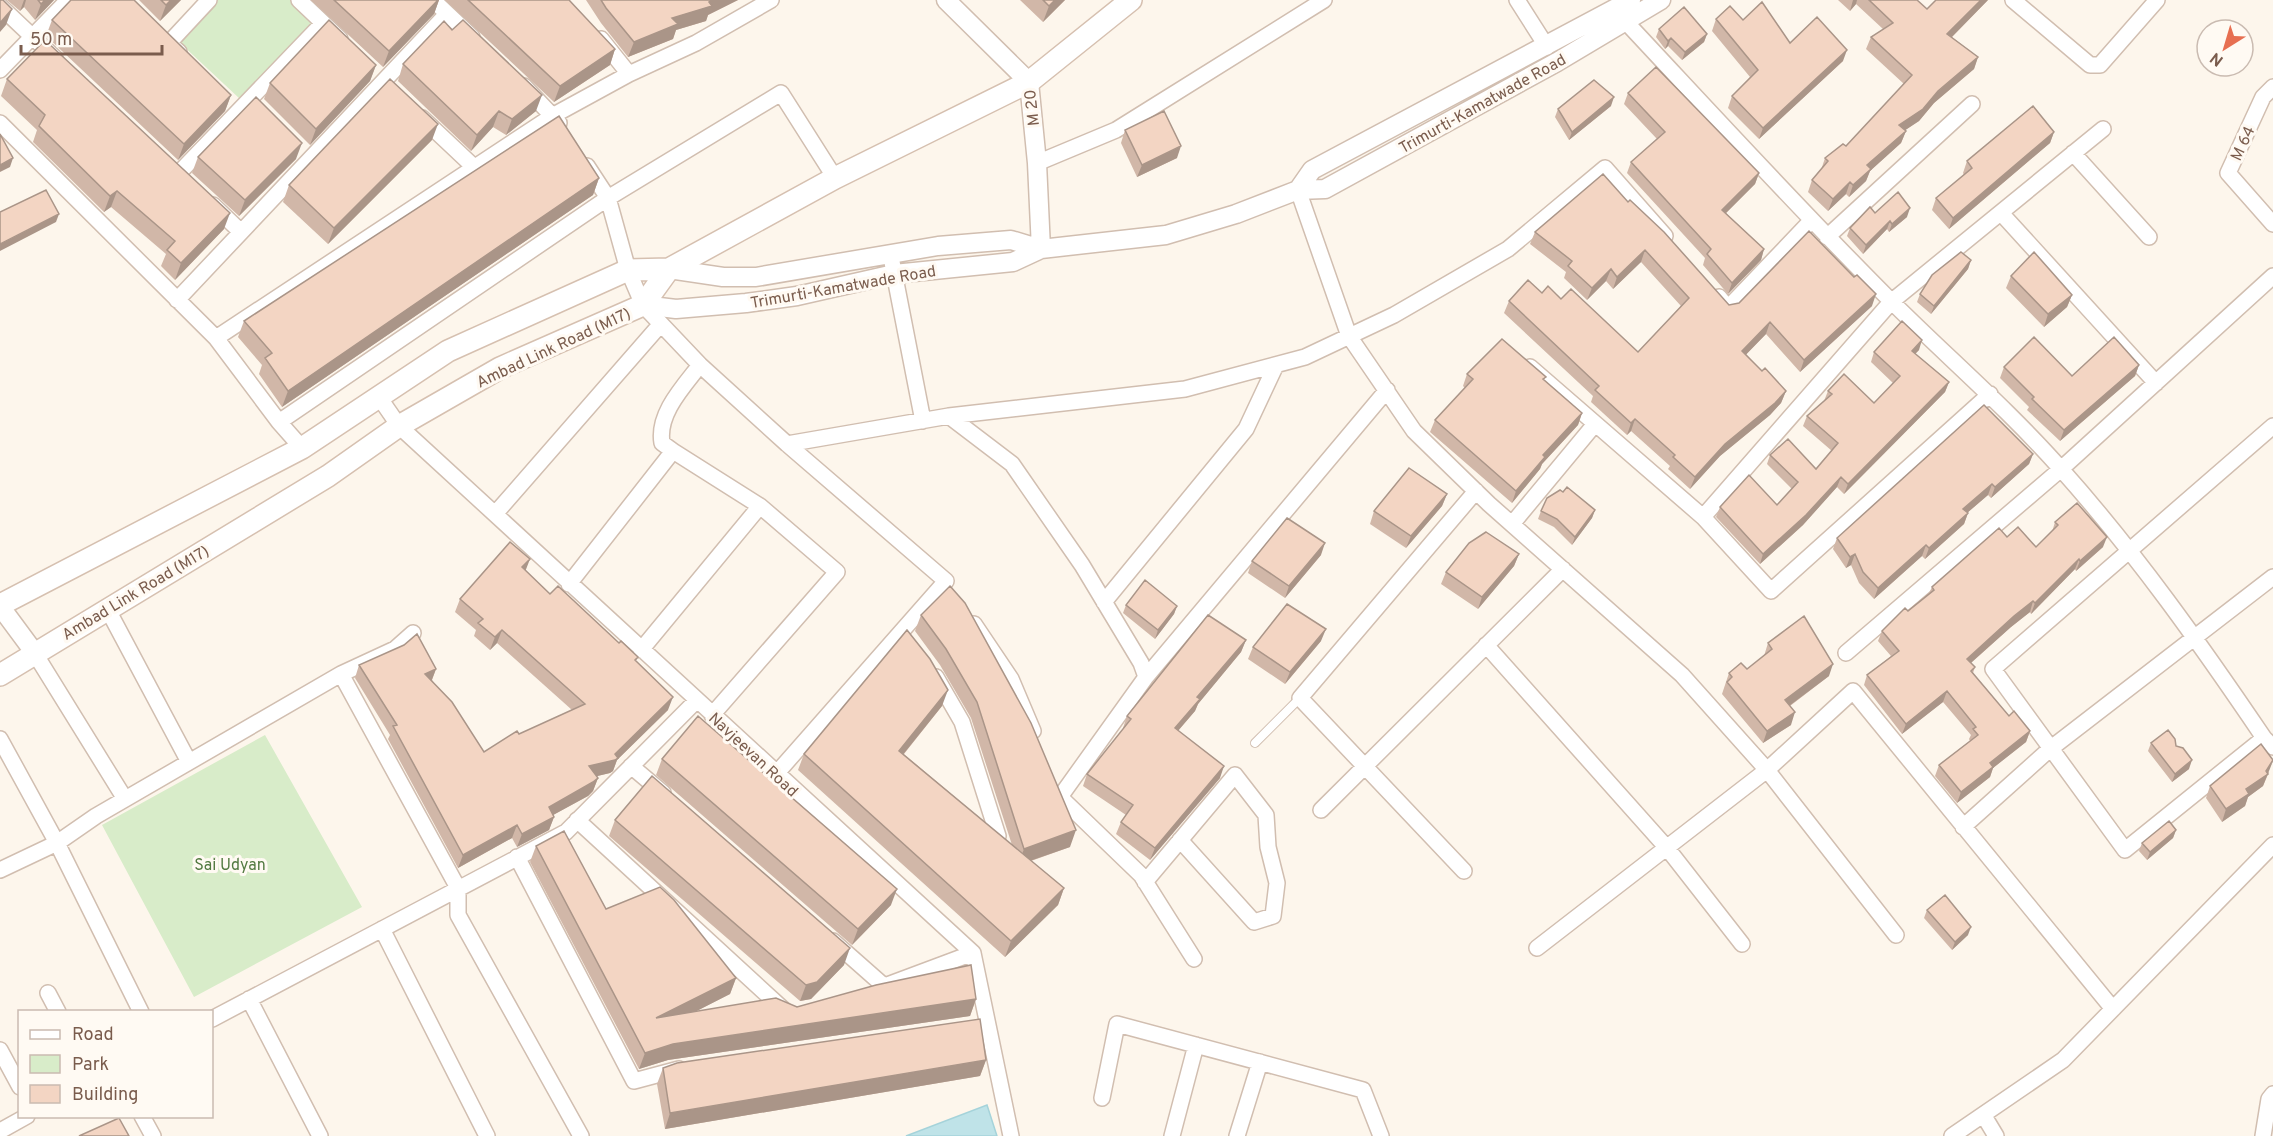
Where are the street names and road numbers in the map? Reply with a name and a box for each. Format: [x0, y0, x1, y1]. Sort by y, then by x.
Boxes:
street label: Trimurti-Kamatwade Road [1396, 50, 1570, 159]
street label: M 20 [1021, 88, 1045, 127]
street label: M 64 [2227, 123, 2261, 164]
street label: Trimurti-Kamatwade Road [749, 262, 938, 314]
street label: Ambad Link Road (M17) [473, 304, 634, 393]
street label: Ambad Link Road (M17) [59, 542, 213, 646]
street label: Navjeevan Road [704, 709, 802, 802]

